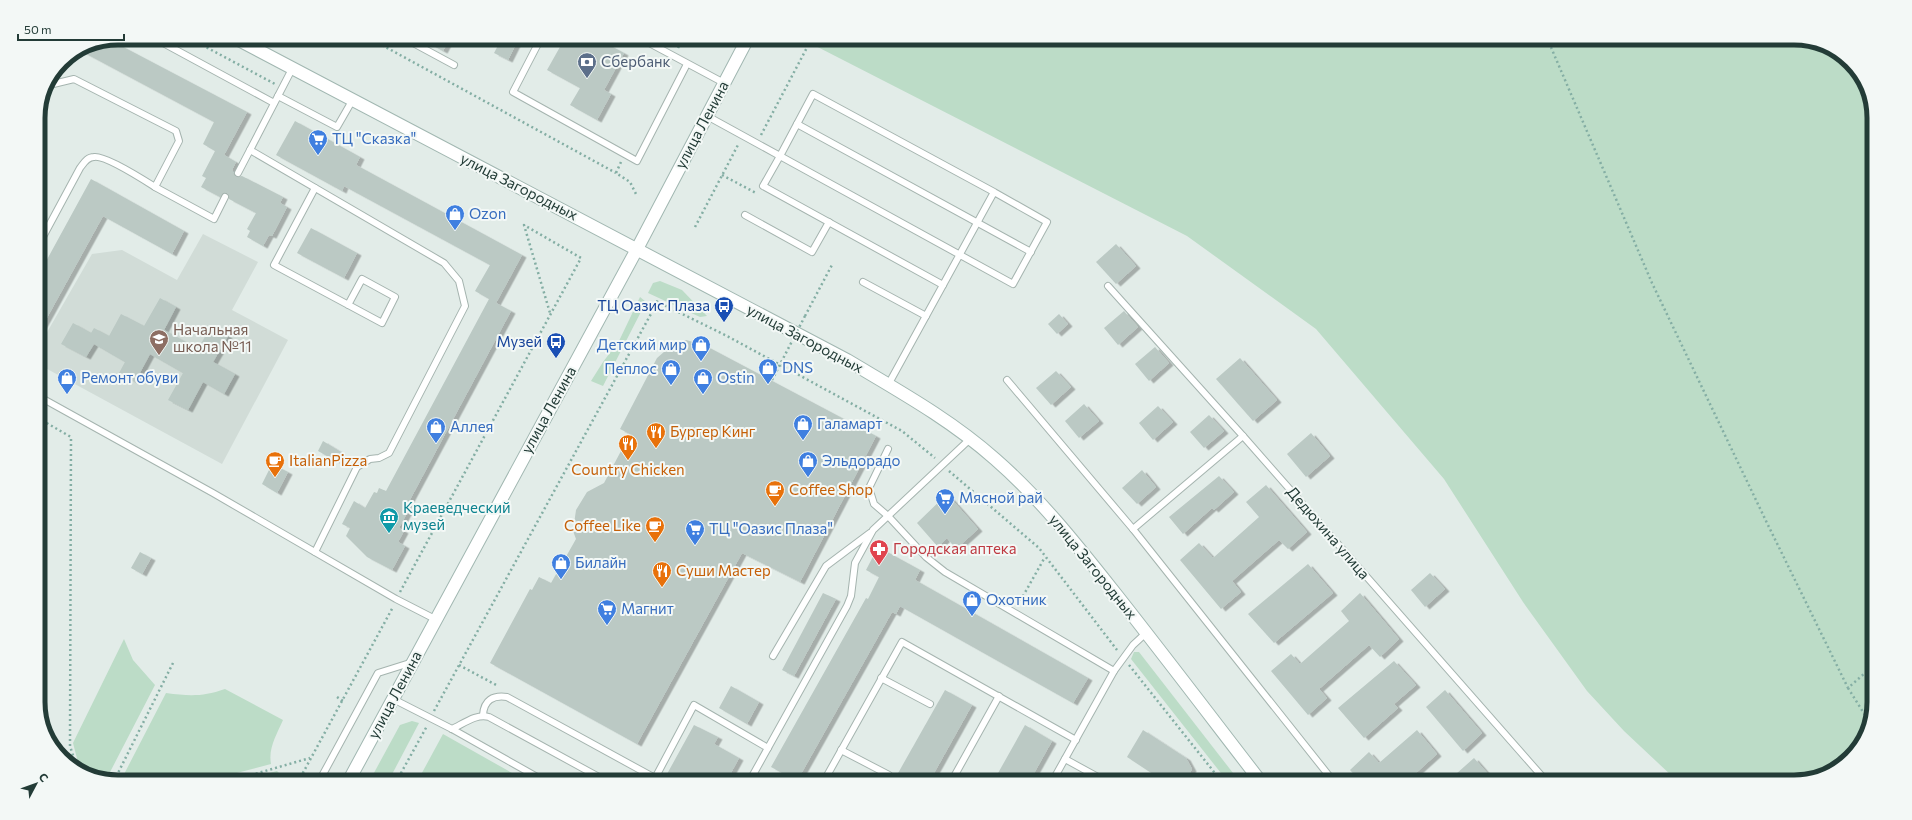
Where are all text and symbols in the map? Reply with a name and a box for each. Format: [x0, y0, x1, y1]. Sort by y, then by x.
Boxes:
scale bar [18, 16, 124, 42]
text: 50 m [24, 22, 52, 36]
bank icon: Сбербанк [576, 51, 598, 79]
place label: Сбербанк [601, 52, 671, 70]
street label: улица Ленина [671, 78, 732, 171]
supermarket icon: ТЦ "Сказка" [307, 128, 329, 156]
place label: ТЦ "Сказка" [332, 129, 416, 147]
street label: улица Загородных [458, 149, 581, 224]
shop icon: Ozon [444, 203, 466, 231]
place label: Ozon [469, 204, 506, 222]
bus stop icon: ТЦ Оазис Плаза [713, 295, 735, 323]
place label: ТЦ Оазис Плаза [597, 296, 710, 314]
street label: улица Загородных [744, 300, 867, 376]
place label: Начальная школа №11 [173, 320, 252, 355]
school or university icon: Начальная школа №11 [148, 328, 170, 356]
bus stop icon: Музей [545, 331, 567, 359]
place label: Музей [497, 332, 542, 350]
shop icon: Детский мир [690, 334, 712, 362]
place label: Детский мир [597, 335, 687, 353]
shop icon: DNS [757, 357, 779, 385]
shop icon: Пеплос [660, 358, 682, 386]
place label: DNS [782, 358, 813, 376]
place label: Пеплос [604, 359, 657, 377]
street label: улица Ленина [517, 363, 579, 456]
shop icon: Ремонт обуви [56, 367, 78, 395]
shop icon: Ostin [692, 367, 714, 395]
place label: Ремонт обуви [81, 368, 178, 386]
place label: Ostin [717, 368, 755, 386]
shop icon: Галамарт [792, 413, 814, 441]
place label: Галамарт [817, 414, 883, 432]
shop icon: Аллея [425, 416, 447, 444]
place label: Аллея [450, 417, 493, 435]
restaurant icon: Бургер Кинг [645, 421, 667, 449]
place label: Бургер Кинг [670, 422, 756, 440]
restaurant icon: Country Chicken [617, 433, 639, 461]
cafe icon: ItalianPizza [264, 450, 286, 478]
shop icon: Эльдорадо [797, 450, 819, 478]
place label: ItalianPizza [289, 451, 367, 469]
place label: Эльдорадо [822, 451, 901, 469]
place label: Country Chicken [571, 460, 685, 478]
cafe icon: Coffee Shop [764, 479, 786, 507]
place label: Coffee Shop [789, 480, 873, 498]
street label: Дедюхина улица [1284, 482, 1374, 582]
supermarket icon: Мясной рай [934, 487, 956, 515]
place label: Мясной рай [959, 488, 1043, 506]
place label: Краеведческий музей [403, 498, 511, 533]
museum icon: Краеведческий музей [378, 506, 400, 534]
street label: улица Загородных [1046, 510, 1142, 622]
cafe icon: Coffee Like [644, 515, 666, 543]
place label: Coffee Like [564, 516, 641, 534]
supermarket icon: ТЦ "Оазис Плаза" [684, 518, 706, 546]
place label: ТЦ "Оазис Плаза" [709, 519, 833, 537]
pharmacy icon: Городская аптека [868, 538, 890, 566]
place label: Городская аптека [893, 539, 1017, 557]
shop icon: Билайн [550, 552, 572, 580]
place label: Билайн [575, 553, 627, 571]
restaurant icon: Суши Мастер [651, 560, 673, 588]
place label: Суши Мастер [676, 561, 771, 579]
shop icon: Охотник [961, 589, 983, 617]
place label: Охотник [986, 590, 1047, 608]
supermarket icon: Магнит [596, 598, 618, 626]
place label: Магнит [621, 599, 674, 617]
street label: улица Ленина [364, 648, 425, 741]
north arrow [16, 764, 56, 804]
text: С [37, 770, 52, 785]

